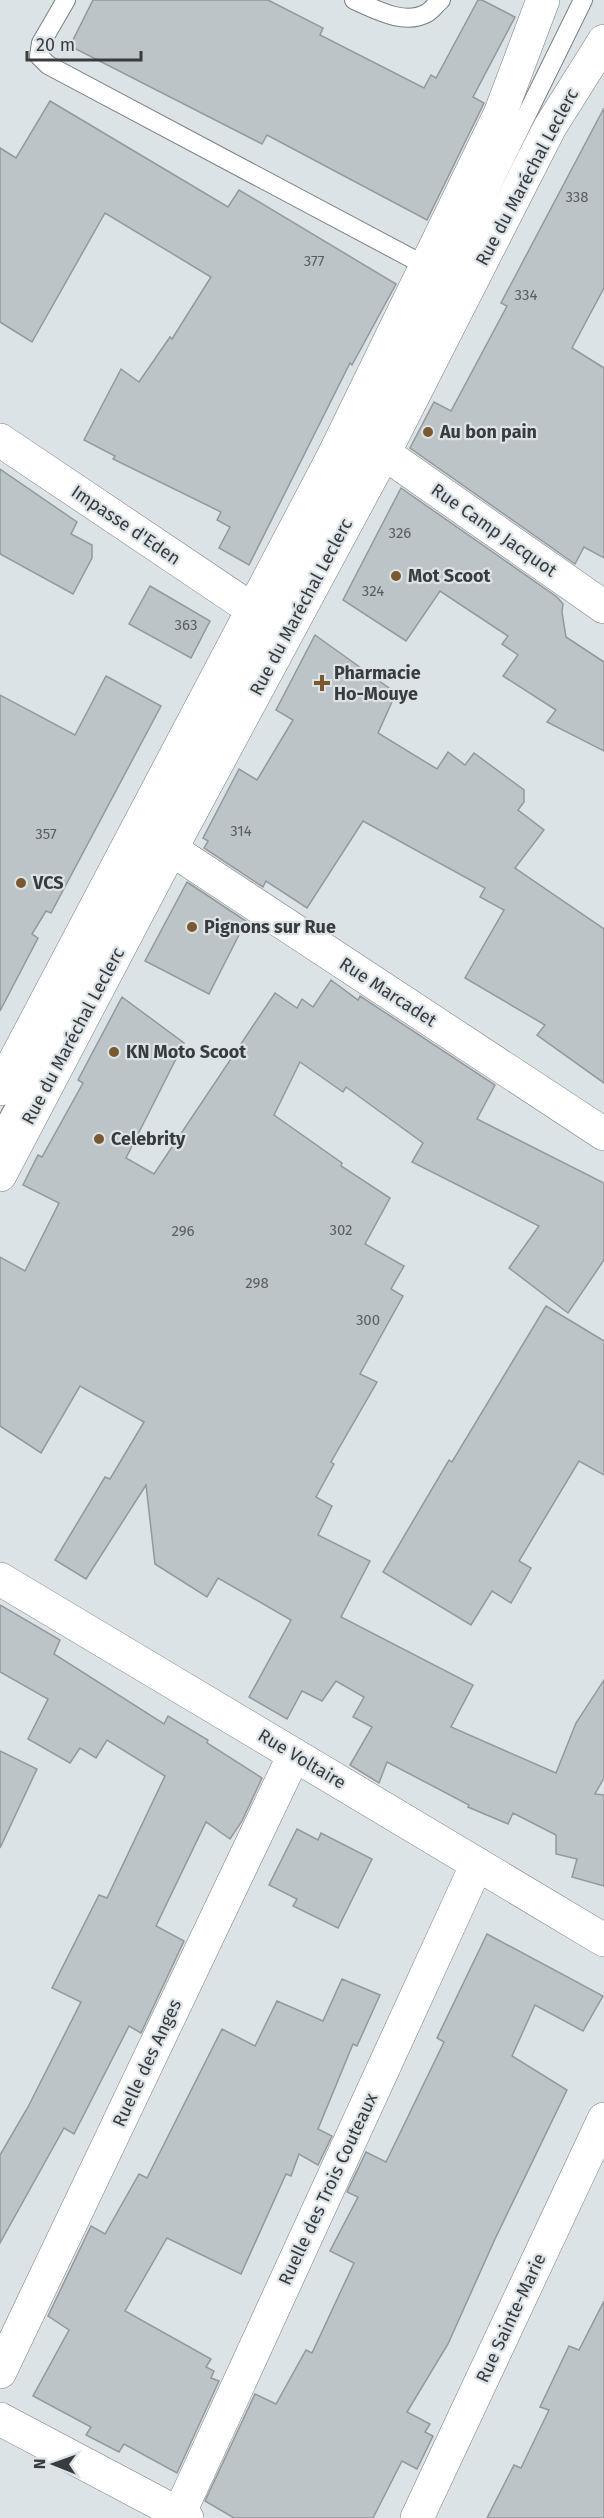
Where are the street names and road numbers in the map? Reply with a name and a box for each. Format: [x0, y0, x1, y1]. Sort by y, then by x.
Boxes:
street label: Rue du Maréchal Leclerc [471, 84, 583, 269]
street label: Rue Camp Jacquot [427, 478, 561, 582]
street label: Impasse d'Eden [67, 480, 185, 570]
street label: Rue du Maréchal Leclerc [245, 514, 357, 699]
street label: Rue du Maréchal Leclerc [17, 943, 129, 1128]
street label: Rue Marcadet [335, 952, 441, 1032]
street label: Rue Voltaire [254, 1724, 350, 1794]
street label: Ruelle des Anges [108, 1996, 186, 2130]
street label: Ruelle des Trois Couteaux [274, 2089, 382, 2289]
street label: Rue Sainte-Marie [471, 2250, 551, 2386]

